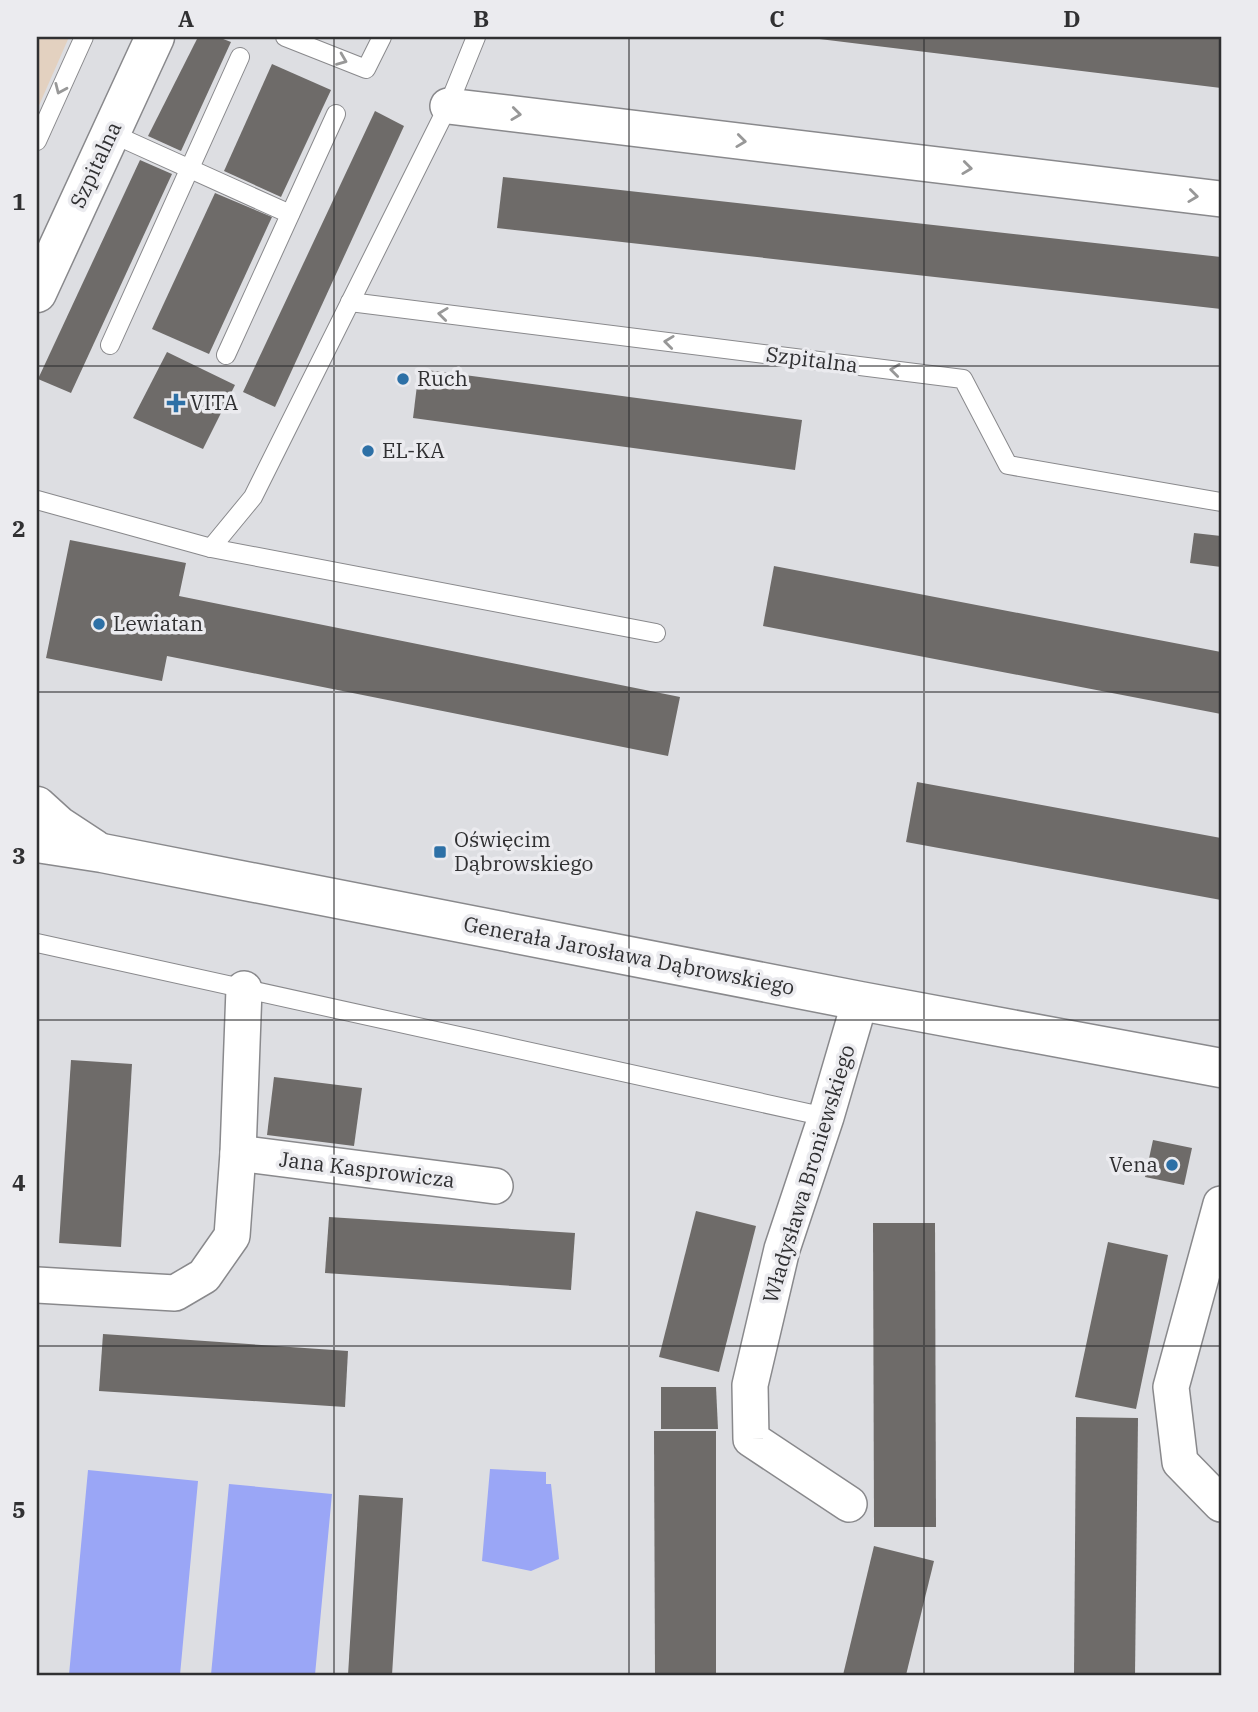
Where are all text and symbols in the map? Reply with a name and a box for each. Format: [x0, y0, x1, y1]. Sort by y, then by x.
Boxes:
text: A [178, 3, 194, 33]
text: B [473, 3, 489, 33]
text: C [769, 3, 785, 33]
text: D [1063, 3, 1081, 33]
one-way arrow [336, 51, 348, 65]
one-way arrow [55, 82, 69, 94]
one-way arrow [510, 106, 521, 121]
street label: Szpitalna [63, 117, 127, 212]
one-way arrow [736, 133, 747, 148]
one-way arrow [961, 161, 973, 176]
text: 1 [12, 186, 26, 216]
one-way arrow [1187, 188, 1199, 203]
one-way arrow [437, 306, 449, 321]
one-way arrow [663, 335, 675, 350]
street label: Szpitalna [765, 339, 860, 379]
one-way arrow [889, 363, 901, 378]
place label: Ruch [417, 364, 468, 392]
marker: Ruch [395, 371, 411, 387]
place label: VITA [190, 388, 239, 416]
marker: VITA [168, 395, 184, 411]
place label: EL-KA [382, 436, 445, 464]
marker: EL-KA [360, 443, 376, 459]
text: 2 [12, 513, 26, 543]
place label: Lewiatan [113, 609, 203, 637]
marker: Lewiatan [91, 616, 107, 632]
place label: Oświęcim Dąbrowskiego [454, 825, 593, 877]
text: 3 [12, 840, 26, 870]
marker: Oświęcim Dąbrowskiego [432, 844, 448, 860]
street label: Generała Jarosława Dąbrowskiego [461, 909, 797, 1001]
street label: Władysława Broniewskiego [755, 1041, 861, 1306]
street label: Jana Kasprowicza [278, 1144, 457, 1194]
place label: Vena [1109, 1150, 1158, 1178]
marker: Vena [1164, 1157, 1180, 1173]
text: 4 [12, 1167, 26, 1197]
text: 5 [12, 1494, 26, 1524]

